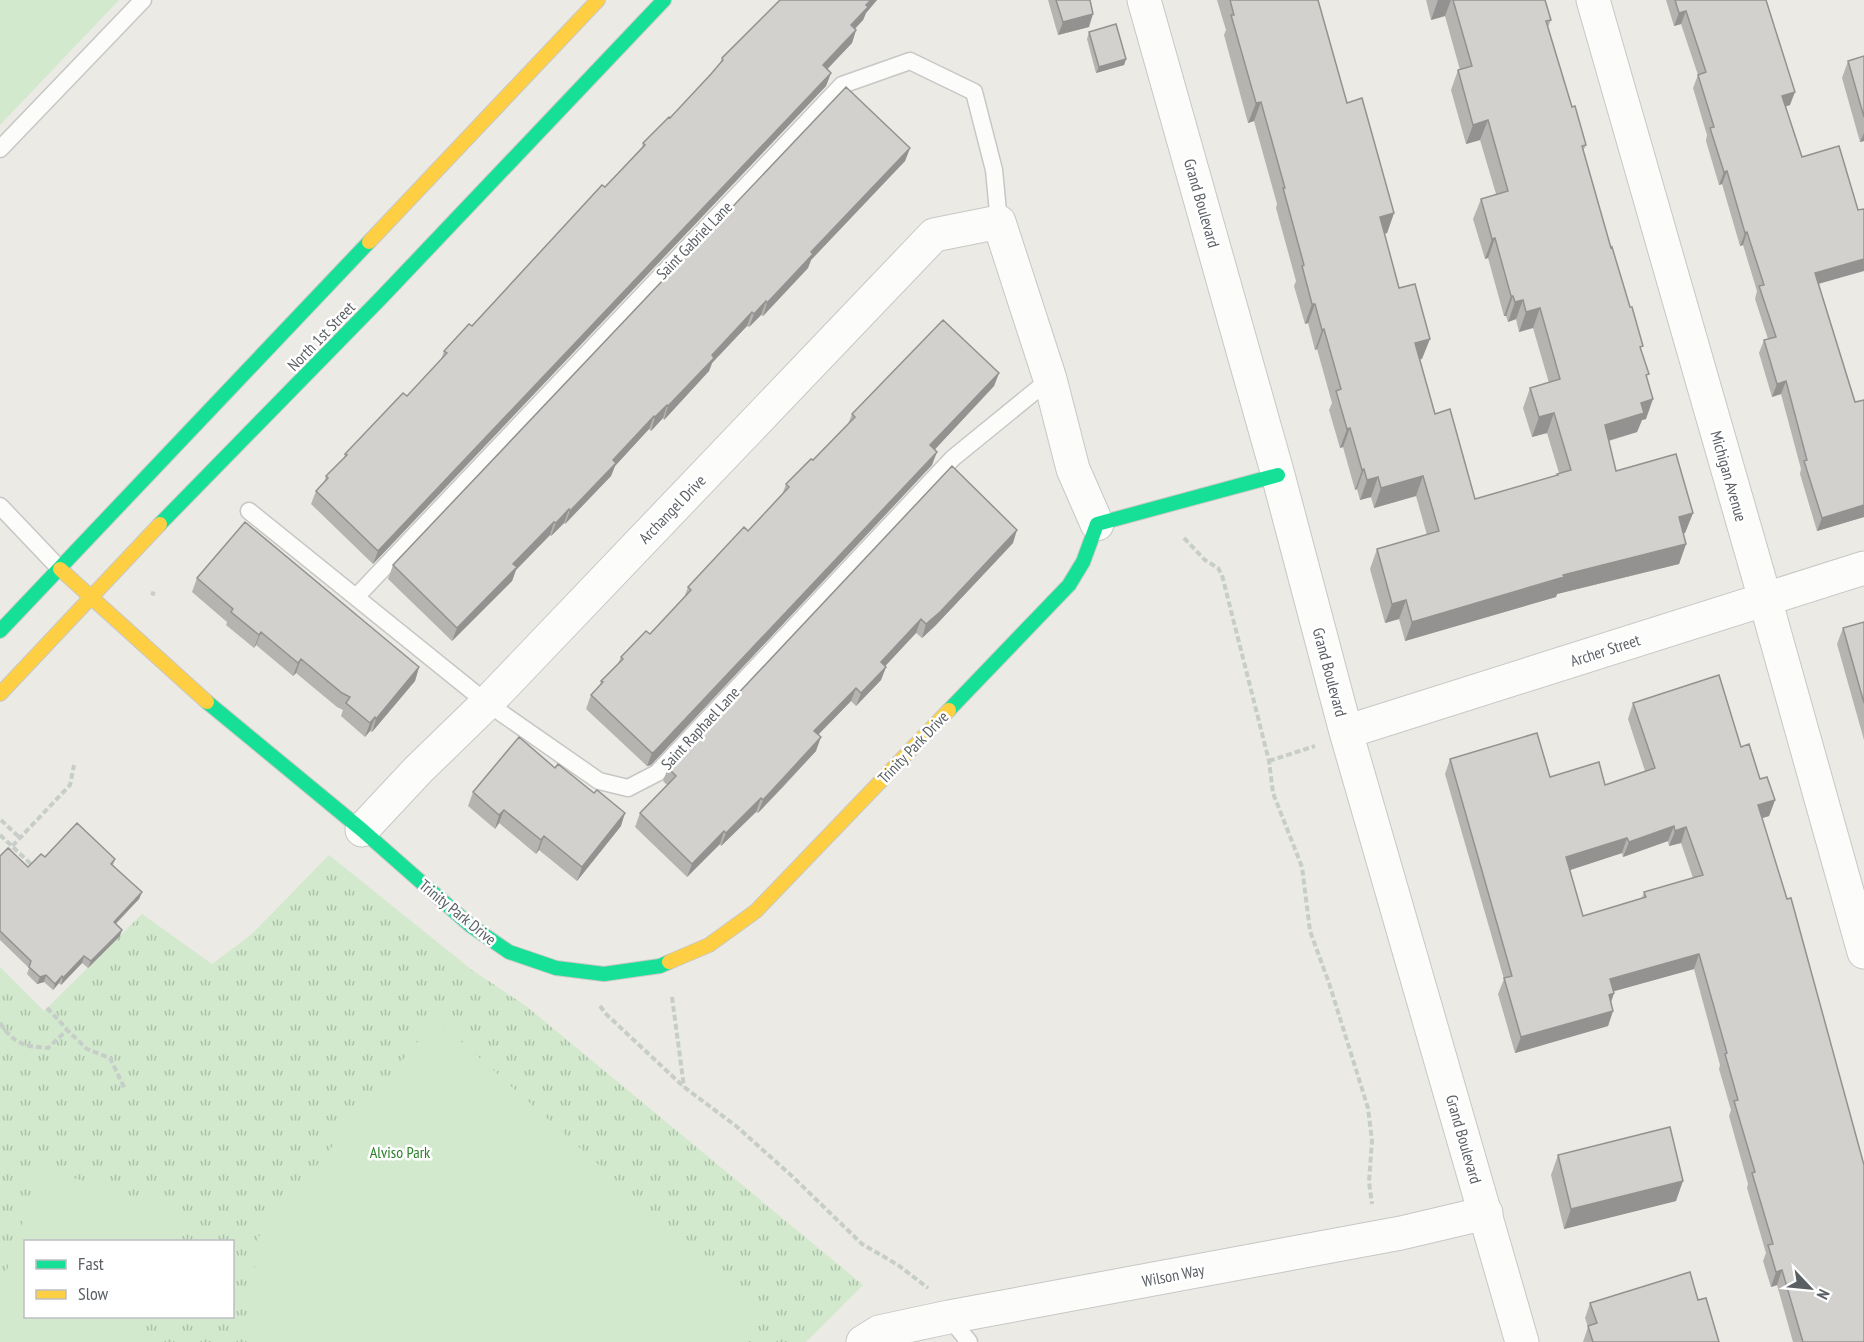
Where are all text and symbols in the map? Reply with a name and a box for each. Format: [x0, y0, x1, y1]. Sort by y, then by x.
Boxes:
street label: Grand Boulevard [1180, 156, 1224, 250]
street label: Saint Gabriel Lane [652, 197, 736, 283]
street label: North 1st Street [283, 297, 359, 375]
street label: Michigan Avenue [1706, 428, 1752, 524]
street label: Archangel Drive [634, 470, 710, 548]
street label: Grand Boulevard [1309, 625, 1352, 719]
street label: Archer Street [1568, 629, 1643, 671]
street label: Saint Raphael Lane [656, 682, 744, 774]
street label: Trinity Park Drive [873, 707, 953, 787]
street label: Trinity Park Drive [415, 875, 501, 949]
street label: Grand Boulevard [1442, 1092, 1486, 1186]
park label: Alviso Park [370, 1142, 431, 1162]
legend [24, 1240, 234, 1318]
text: Fast [78, 1252, 104, 1275]
north arrow [1780, 1258, 1840, 1318]
street label: Wilson Way [1140, 1259, 1206, 1291]
text: Slow [78, 1282, 109, 1305]
text: N [1813, 1286, 1834, 1303]

